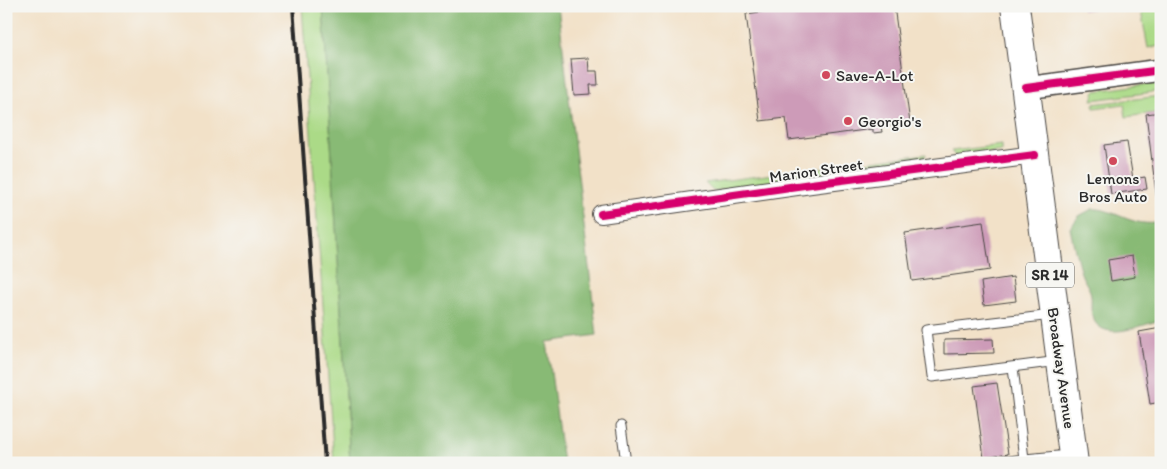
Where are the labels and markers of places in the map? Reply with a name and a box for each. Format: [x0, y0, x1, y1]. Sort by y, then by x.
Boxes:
place label: Save-A-Lot [836, 66, 914, 85]
marker: Save-A-Lot [820, 69, 832, 81]
place label: Georgio's [858, 112, 922, 131]
marker: Georgio's [842, 115, 854, 127]
marker: Lemons Bros Auto [1107, 155, 1119, 167]
place label: Lemons Bros Auto [1079, 169, 1147, 206]

